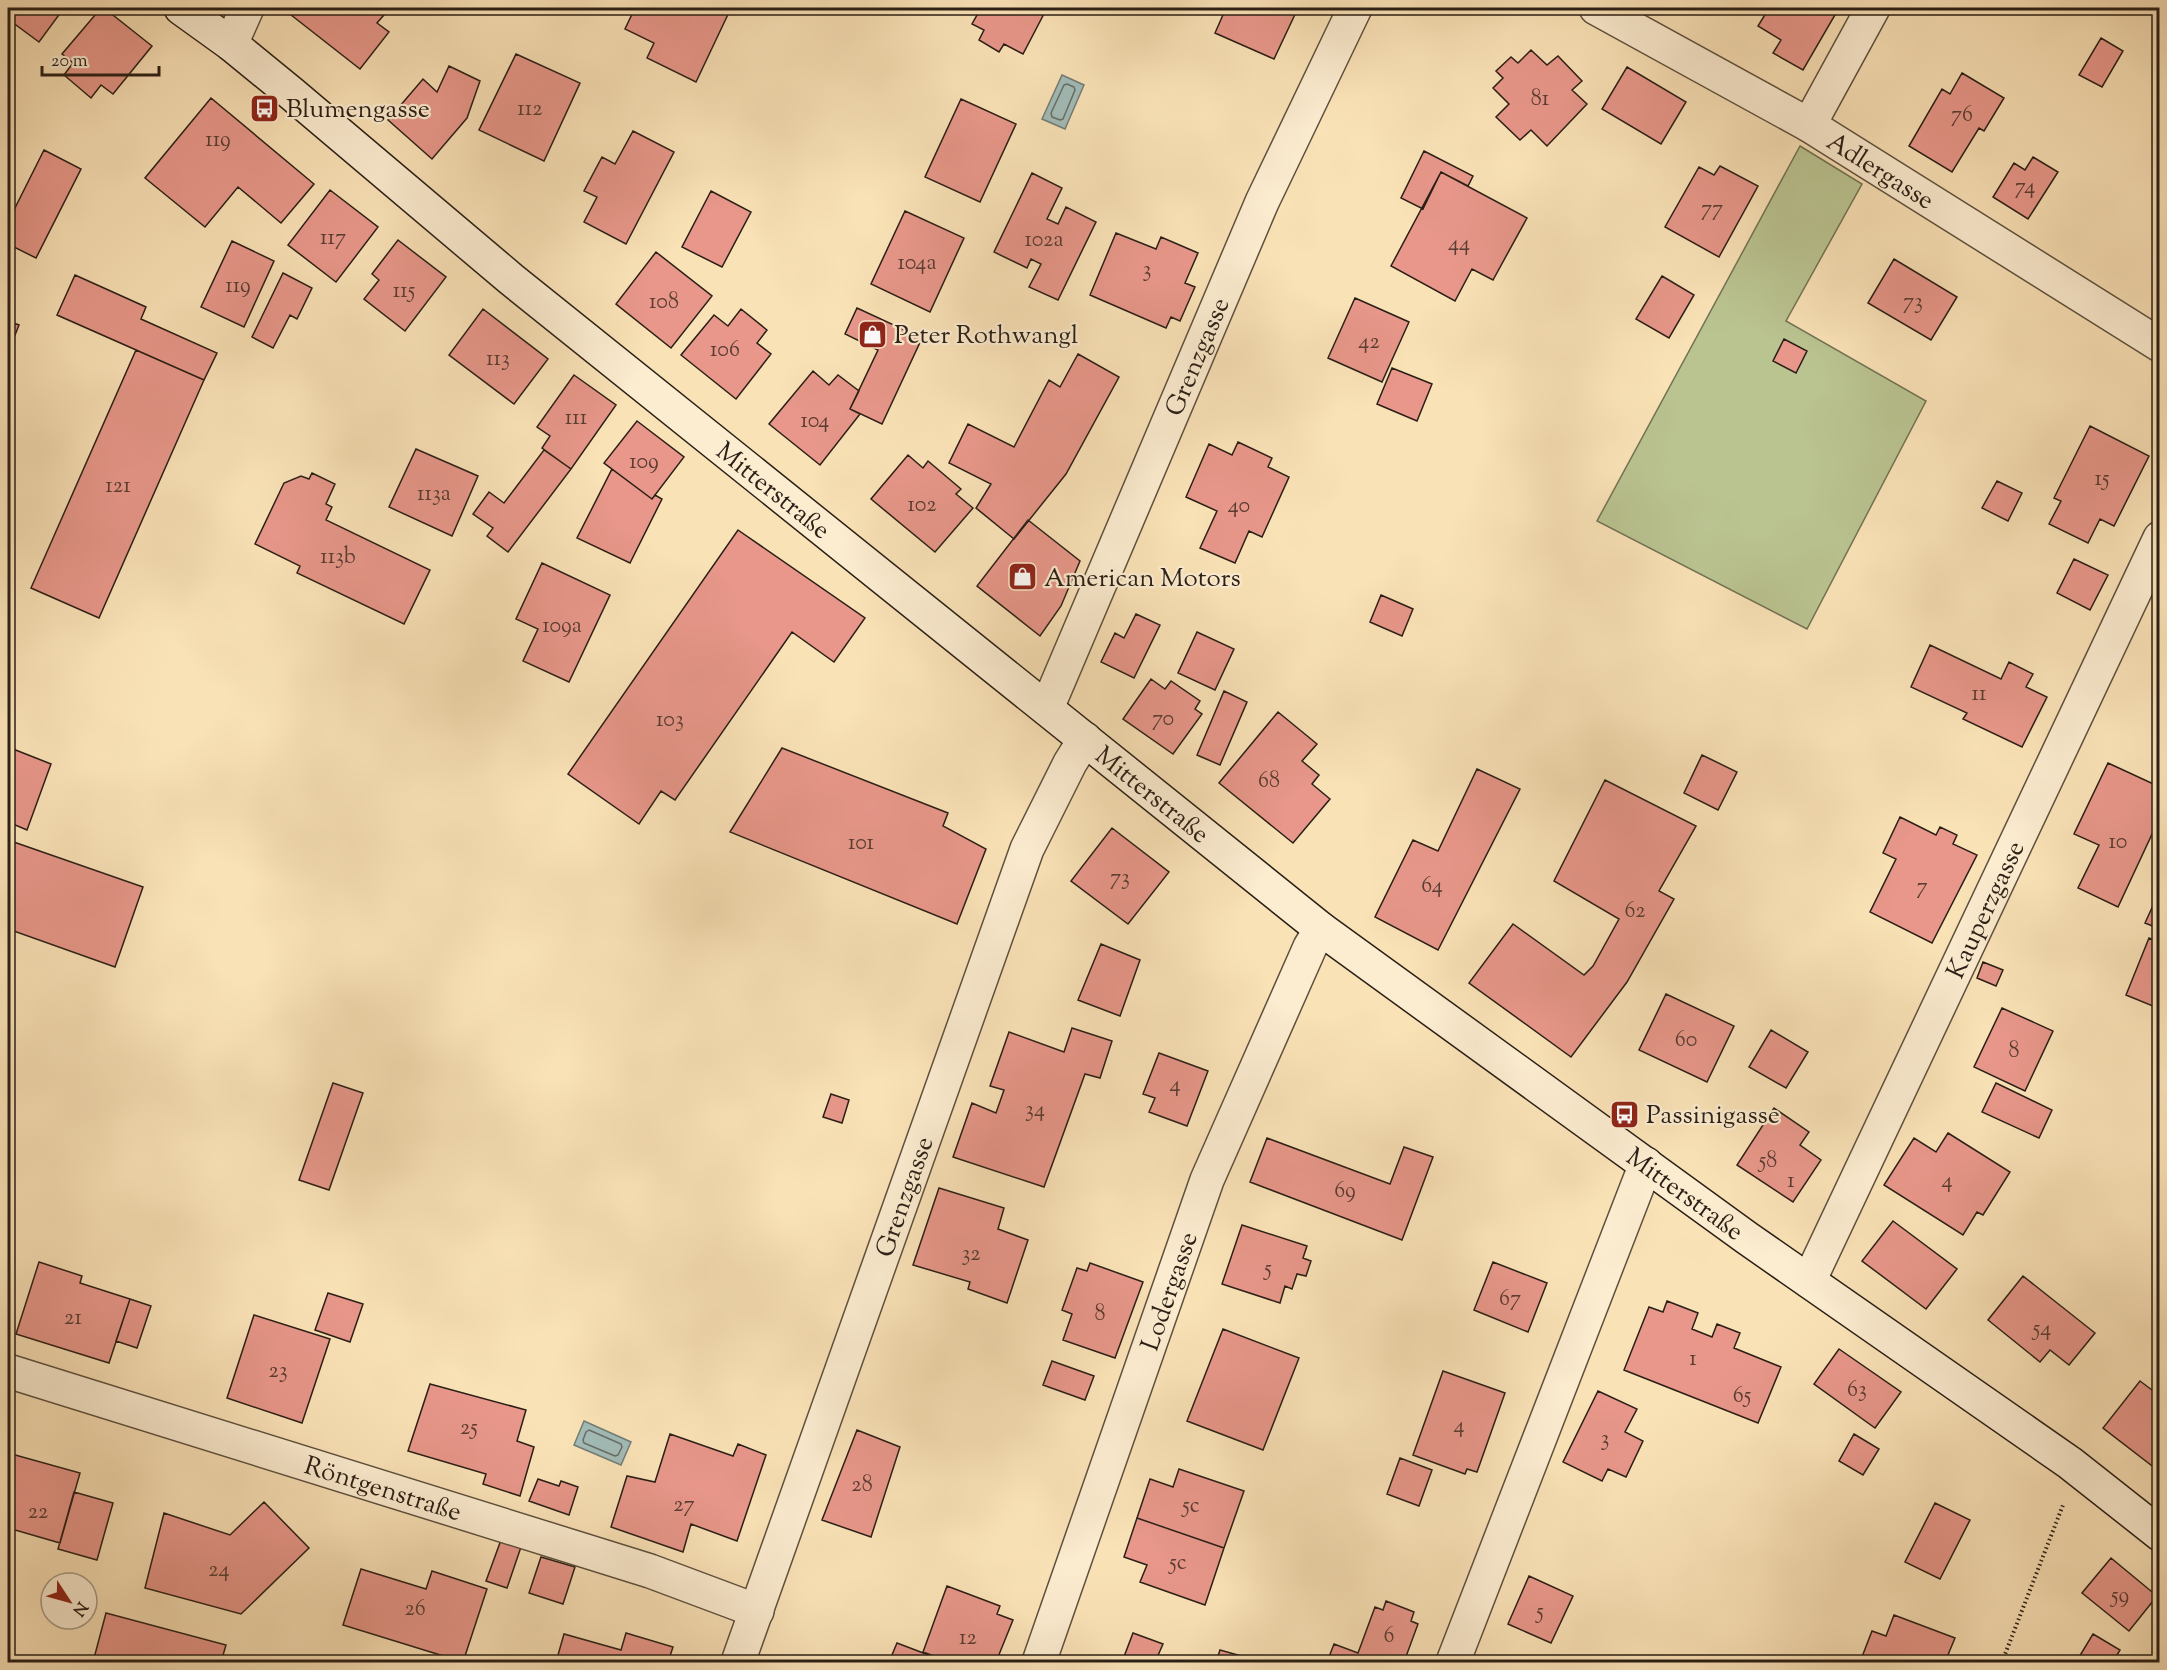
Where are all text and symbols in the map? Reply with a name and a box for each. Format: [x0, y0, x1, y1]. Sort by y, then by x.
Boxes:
scale bar [42, 39, 159, 77]
text: 20 m [51, 49, 88, 75]
house number: 81 [1531, 84, 1550, 116]
bus stop icon: Blumengasse [249, 92, 281, 124]
place label: Blumengasse [286, 92, 430, 129]
house number: 112 [517, 94, 543, 126]
house number: 76 [1951, 100, 1973, 132]
house number: 119 [205, 125, 231, 157]
street label: Adlergasse [1819, 125, 1941, 220]
house number: 74 [2015, 172, 2035, 204]
house number: 77 [1701, 194, 1723, 226]
house number: 117 [320, 223, 346, 255]
house number: 102a [1024, 225, 1064, 257]
house number: 44 [1448, 229, 1470, 261]
house number: 104a [897, 248, 937, 280]
house number: 3 [1143, 255, 1151, 287]
house number: 119 [225, 271, 251, 303]
house number: 115 [393, 276, 416, 308]
house number: 108 [649, 287, 679, 319]
house number: 73 [1903, 287, 1923, 319]
street label: Grenzgasse [1157, 292, 1240, 422]
shop icon: Peter Rothwangl [857, 318, 889, 350]
place label: Peter Rothwangl [894, 318, 1078, 355]
house number: 42 [1358, 327, 1380, 359]
house number: 106 [710, 335, 740, 367]
house number: 113 [486, 344, 510, 376]
house number: 111 [565, 403, 588, 435]
house number: 104 [801, 406, 829, 438]
street label: Mitterstraße [707, 434, 837, 549]
house number: 109 [629, 447, 659, 479]
house number: 15 [2094, 464, 2110, 496]
house number: 121 [105, 471, 131, 503]
house number: 113a [417, 479, 451, 511]
house number: 102 [908, 490, 936, 522]
house number: 40 [1228, 491, 1250, 523]
house number: 113b [320, 542, 356, 574]
shop icon: American Motors [1007, 561, 1039, 593]
place label: American Motors [1044, 561, 1241, 598]
house number: 109a [542, 611, 582, 643]
house number: 11 [1972, 679, 1987, 711]
house number: 70 [1152, 704, 1174, 736]
house number: 103 [656, 705, 684, 737]
street label: Mitterstraße [1086, 738, 1216, 853]
house number: 68 [1258, 766, 1280, 798]
house number: 10 [2109, 827, 2127, 859]
house number: 101 [848, 828, 875, 860]
street label: Kauperzgasse [1938, 835, 2035, 986]
house number: 73 [1110, 863, 1130, 895]
house number: 64 [1421, 871, 1443, 903]
house number: 7 [1916, 872, 1928, 904]
house number: 62 [1624, 896, 1646, 928]
house number: 60 [1675, 1025, 1697, 1057]
house number: 8 [2008, 1036, 2020, 1068]
house number: 4 [1169, 1070, 1181, 1102]
house number: 34 [1025, 1095, 1045, 1127]
bus stop icon: Passinigasse [1609, 1098, 1641, 1130]
place label: Passinigasse [1646, 1098, 1780, 1135]
street label: Grenzgasse [867, 1132, 944, 1263]
street label: Mitterstraße [1617, 1140, 1751, 1251]
house number: 58 [1757, 1146, 1777, 1178]
house number: 1 [1787, 1166, 1795, 1198]
house number: 4 [1941, 1166, 1953, 1198]
house number: 69 [1334, 1176, 1356, 1208]
street label: Lodergasse [1133, 1227, 1209, 1356]
house number: 32 [961, 1239, 981, 1271]
house number: 5 [1262, 1254, 1272, 1286]
house number: 67 [1499, 1284, 1521, 1316]
house number: 8 [1094, 1299, 1106, 1331]
house number: 21 [64, 1303, 82, 1335]
house number: 54 [2031, 1314, 2051, 1346]
house number: 1 [1689, 1344, 1697, 1376]
house number: 23 [268, 1356, 288, 1388]
house number: 63 [1847, 1375, 1867, 1407]
house number: 65 [1733, 1381, 1752, 1413]
house number: 4 [1453, 1411, 1465, 1443]
house number: 25 [460, 1413, 478, 1445]
house number: 3 [1601, 1424, 1609, 1456]
street label: Röntgenstraße [299, 1448, 466, 1532]
house number: 28 [851, 1470, 873, 1502]
house number: 27 [673, 1490, 695, 1522]
house number: 5c [1180, 1491, 1200, 1523]
house number: 22 [28, 1497, 48, 1529]
house number: 5c [1167, 1548, 1187, 1580]
house number: 24 [208, 1555, 230, 1587]
north arrow [39, 1571, 99, 1631]
house number: 59 [2109, 1581, 2129, 1613]
house number: 26 [404, 1594, 426, 1626]
text: N [66, 1596, 92, 1620]
house number: 5 [1534, 1597, 1544, 1629]
house number: 6 [1384, 1621, 1394, 1653]
house number: 12 [959, 1623, 977, 1655]

